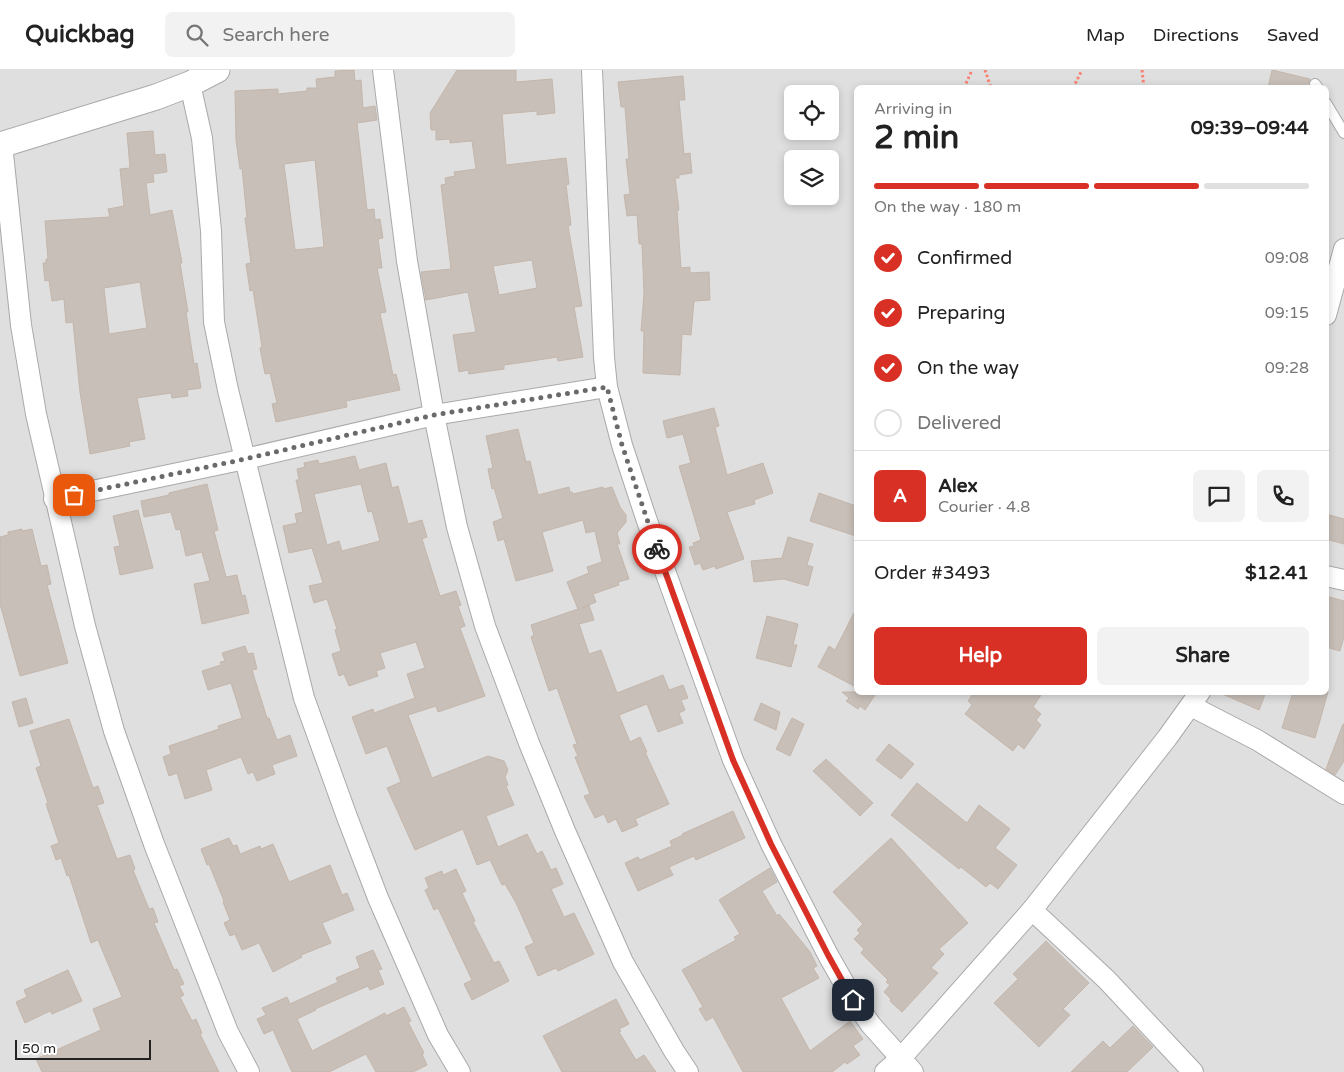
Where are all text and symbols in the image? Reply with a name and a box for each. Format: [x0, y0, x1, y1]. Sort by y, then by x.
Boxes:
search box [165, 12, 515, 57]
text: Quickbag [25, 20, 135, 49]
icon: search [183, 21, 211, 49]
text: Search here [223, 24, 329, 46]
text: Map [1086, 24, 1125, 46]
text: Directions [1153, 24, 1239, 46]
text: Saved [1267, 24, 1319, 46]
map controls [784, 85, 839, 205]
button: locate [784, 85, 839, 140]
text: Arriving in [874, 99, 952, 119]
text: 09:39–09:44 [1191, 117, 1309, 139]
text: 2 min [874, 119, 959, 157]
button: layers [784, 150, 839, 205]
text: On the way · 180 m [874, 197, 1021, 217]
icon: check [874, 244, 902, 272]
text: Confirmed [917, 247, 1012, 269]
text: 09:08 [1265, 248, 1309, 268]
icon: check [874, 299, 902, 327]
text: Preparing [917, 302, 1006, 324]
text: 09:15 [1265, 303, 1309, 323]
icon: check [874, 354, 902, 382]
text: On the way [917, 357, 1019, 379]
text: 09:28 [1265, 358, 1309, 378]
text: Delivered [917, 412, 1002, 434]
button: chat [1193, 470, 1245, 522]
button: phone [1257, 470, 1309, 522]
pin [53, 474, 95, 516]
text: Alex [938, 475, 978, 497]
icon: bag [60, 481, 88, 509]
text: A [893, 485, 907, 507]
text: Courier · 4.8 [938, 497, 1030, 517]
courier [632, 524, 682, 574]
icon: bike [643, 535, 671, 563]
text: Order #3493 [874, 562, 991, 584]
text: $12.41 [1245, 562, 1309, 584]
button: Help [874, 627, 1087, 685]
button: Share [1097, 627, 1309, 685]
pin [832, 979, 874, 1021]
icon: home [839, 986, 867, 1014]
scale bar [15, 1037, 151, 1060]
text: 50 m [22, 1040, 56, 1057]

